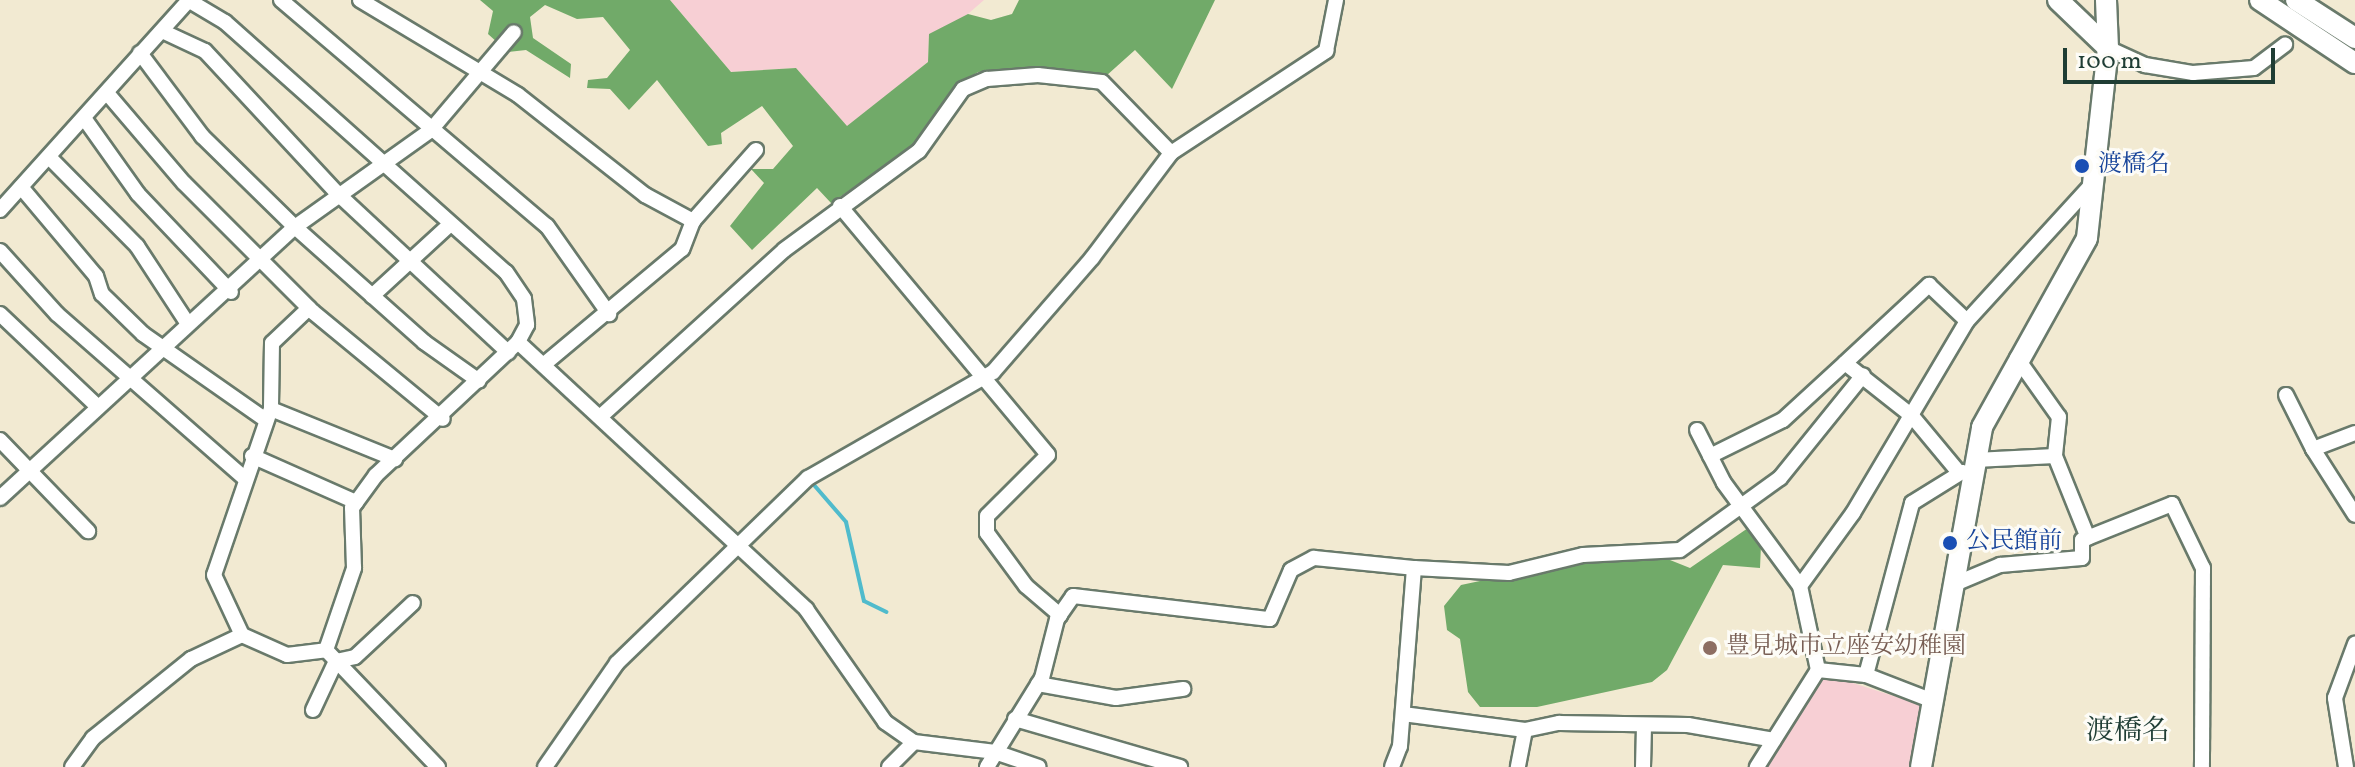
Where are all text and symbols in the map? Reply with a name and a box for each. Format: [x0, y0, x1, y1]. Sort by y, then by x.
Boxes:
scale bar [2067, 32, 2279, 82]
text: 100 m [2077, 45, 2142, 79]
place label: 渡橋名 [2098, 152, 2170, 180]
marker: 渡橋名 [2073, 157, 2091, 175]
place label: 公民館前 [1966, 529, 2062, 557]
marker: 公民館前 [1941, 534, 1959, 552]
place label: 豊見城市立座安幼稚園 [1726, 634, 1966, 662]
marker: 豊見城市立座安幼稚園 [1701, 639, 1719, 657]
district label: 渡橋名 [2086, 715, 2170, 749]

